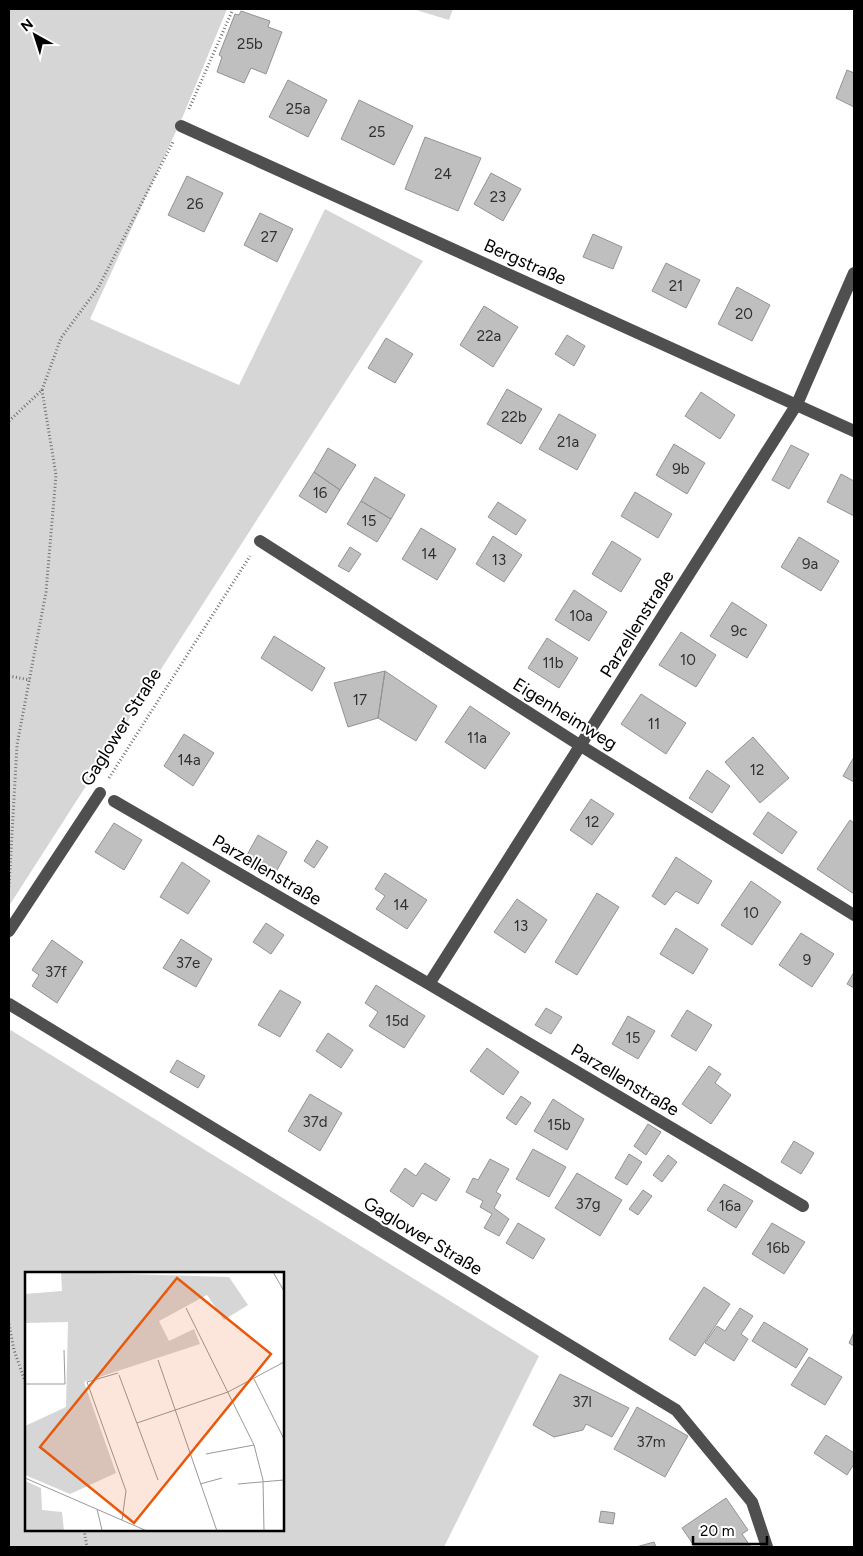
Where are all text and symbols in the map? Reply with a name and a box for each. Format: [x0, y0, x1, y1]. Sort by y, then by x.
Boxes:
north arrow [10, 10, 60, 60]
text: N [18, 15, 37, 35]
house number: 25b [237, 35, 263, 53]
house number: 25a [286, 100, 310, 118]
house number: 25 [368, 123, 386, 141]
house number: 24 [434, 165, 452, 183]
house number: 23 [490, 188, 506, 206]
house number: 26 [187, 195, 204, 213]
house number: 27 [261, 228, 277, 246]
street label: Bergstraße [480, 234, 570, 290]
house number: 21 [669, 277, 683, 295]
house number: 20 [735, 305, 753, 323]
house number: 22a [477, 327, 501, 345]
house number: 22b [501, 408, 527, 426]
house number: 21a [557, 433, 579, 451]
house number: 9b [672, 460, 690, 478]
house number: 16 [313, 484, 328, 502]
house number: 15 [362, 512, 376, 530]
house number: 14 [421, 545, 437, 563]
house number: 13 [492, 551, 506, 569]
house number: 9a [802, 555, 818, 573]
street label: Parzellenstraße [595, 566, 679, 682]
house number: 10a [569, 607, 593, 625]
house number: 9c [731, 622, 747, 640]
house number: 10 [680, 651, 696, 669]
house number: 11b [542, 654, 564, 672]
street label: Gaglower Straße [76, 664, 166, 790]
street label: Eigenheimweg [509, 673, 621, 755]
house number: 17 [353, 691, 367, 709]
house number: 11 [648, 715, 660, 733]
house number: 11a [467, 729, 487, 747]
house number: 14a [177, 751, 201, 769]
house number: 12 [750, 761, 764, 779]
house number: 12 [585, 813, 599, 831]
street label: Parzellenstraße [208, 830, 326, 910]
house number: 14 [393, 896, 409, 914]
house number: 10 [743, 904, 759, 922]
house number: 13 [514, 917, 528, 935]
house number: 9 [803, 951, 811, 969]
house number: 37e [176, 954, 200, 972]
house number: 37f [45, 963, 67, 981]
house number: 15d [385, 1012, 409, 1030]
house number: 15 [626, 1029, 640, 1047]
street label: Parzellenstraße [567, 1039, 683, 1121]
house number: 37d [302, 1113, 328, 1131]
house number: 15b [547, 1116, 571, 1134]
street label: Gaglower Straße [359, 1192, 487, 1280]
house number: 37g [575, 1195, 601, 1213]
house number: 16a [719, 1197, 741, 1215]
house number: 16b [766, 1239, 790, 1257]
inset map [25, 1272, 284, 1531]
house number: 37l [572, 1393, 592, 1411]
house number: 37m [637, 1433, 665, 1451]
scale bar [693, 1514, 767, 1546]
text: 20 m [700, 1522, 734, 1540]

